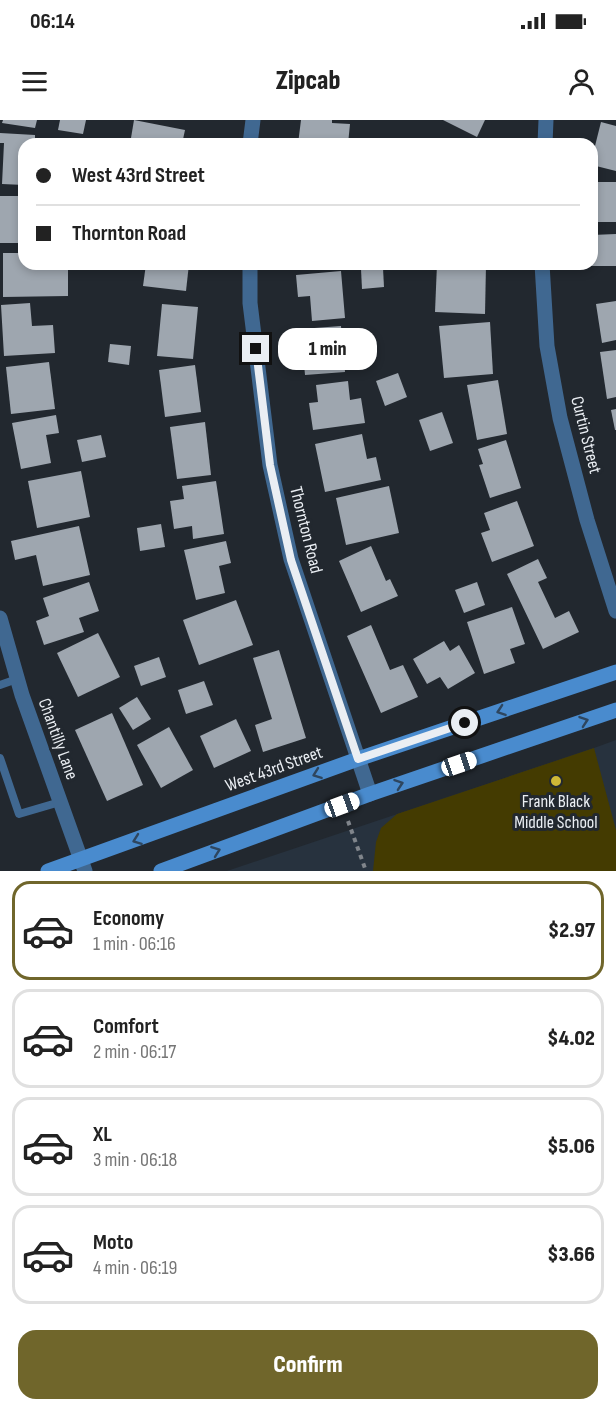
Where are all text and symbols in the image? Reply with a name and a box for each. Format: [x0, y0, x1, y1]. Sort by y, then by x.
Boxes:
text: 06:14 [30, 8, 75, 35]
icon: menu [18, 65, 51, 98]
text: Zipcab [276, 65, 340, 97]
icon: person [565, 65, 598, 98]
text: West 43rd Street [72, 162, 205, 189]
text: Thornton Road [72, 220, 186, 247]
callout: 1 min [277, 328, 376, 370]
route end [242, 335, 269, 362]
text: 1 min [308, 337, 347, 361]
street label: Curtin Street [566, 394, 606, 476]
street label: Thornton Road [285, 484, 327, 576]
street label: Chantilly Lane [34, 695, 82, 783]
one-way arrow [496, 703, 507, 716]
route start [451, 709, 478, 736]
one-way arrow [578, 715, 589, 728]
street label: West 43rd Street [223, 742, 326, 796]
car [439, 750, 479, 778]
one-way arrow [312, 767, 322, 780]
marker: Frank Black Middle School [549, 774, 563, 788]
one-way arrow [393, 779, 404, 792]
car [322, 790, 362, 820]
place label: Frank Black Middle School [514, 791, 598, 833]
one-way arrow [132, 832, 143, 845]
one-way arrow [210, 845, 221, 858]
icon: car [21, 904, 75, 958]
text: Economy [93, 905, 164, 932]
text: $2.97 [548, 917, 595, 944]
text: 1 min · 06:16 [93, 932, 176, 956]
icon: car [21, 1012, 75, 1066]
text: Comfort [93, 1013, 159, 1040]
text: $4.02 [547, 1025, 595, 1052]
text: 2 min · 06:17 [93, 1040, 176, 1064]
icon: car [21, 1120, 75, 1174]
text: XL [93, 1121, 112, 1148]
text: $5.06 [547, 1133, 595, 1160]
text: 3 min · 06:18 [93, 1148, 177, 1172]
icon: car [21, 1228, 75, 1282]
text: Moto [93, 1229, 133, 1256]
text: $3.66 [547, 1241, 595, 1268]
text: 4 min · 06:19 [93, 1256, 177, 1280]
button: Confirm [18, 1330, 598, 1399]

